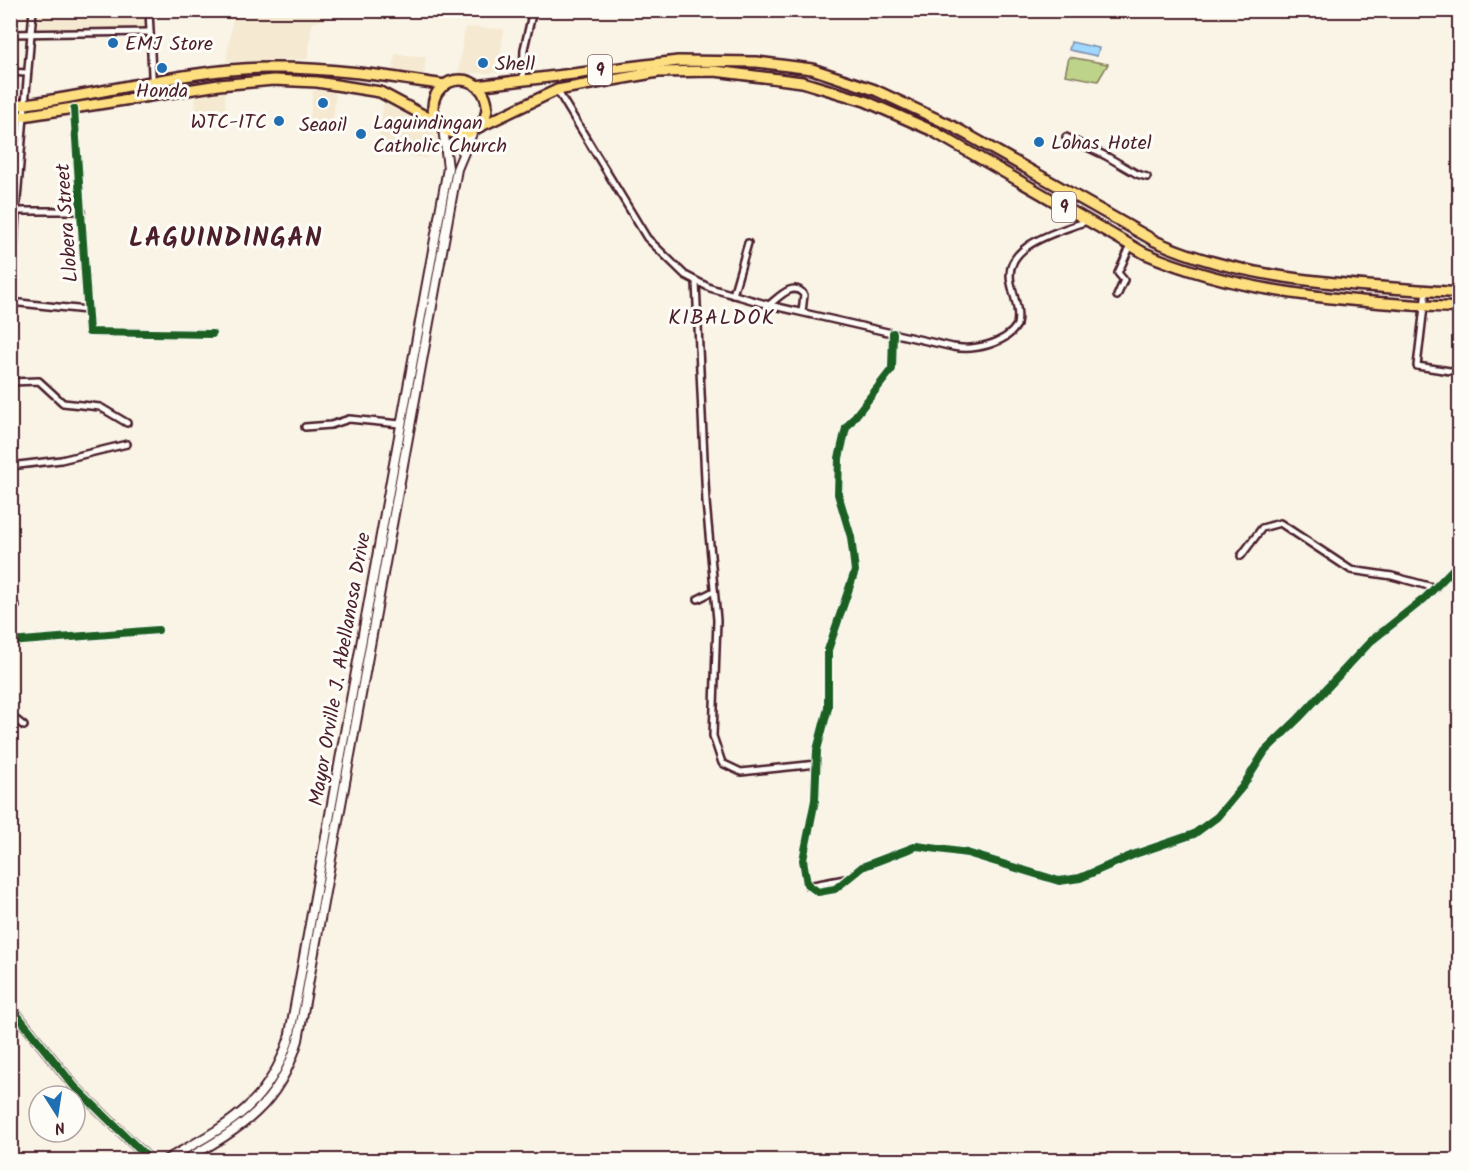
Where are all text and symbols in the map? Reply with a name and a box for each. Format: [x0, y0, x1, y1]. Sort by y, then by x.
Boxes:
place label: EMJ Store [125, 29, 213, 61]
marker: EMJ Store [106, 36, 120, 50]
place label: Shell [495, 49, 535, 81]
road number: 9 [588, 55, 612, 85]
marker: Shell [476, 56, 490, 70]
marker: Honda [155, 61, 169, 75]
place label: Honda [136, 76, 188, 108]
marker: Seaoil [316, 96, 330, 110]
place label: WTC-ITC [191, 107, 267, 139]
place label: Laguindingan Catholic Church [373, 108, 507, 163]
place label: Seaoil [299, 110, 347, 142]
marker: WTC-ITC [272, 114, 286, 128]
marker: Laguindingan Catholic Church [354, 127, 368, 141]
place label: Lohas Hotel [1051, 128, 1152, 160]
marker: Lohas Hotel [1032, 135, 1046, 149]
street label: Llobera Street [48, 162, 88, 283]
road number: 9 [1052, 192, 1076, 222]
district label: LAGUINDINGAN [129, 218, 323, 260]
district label: KIBALDOK [668, 302, 776, 335]
street label: Mayor Orville J. Abellanosa Drive [301, 530, 381, 809]
north arrow [27, 1084, 87, 1144]
text: N [52, 1114, 67, 1140]

